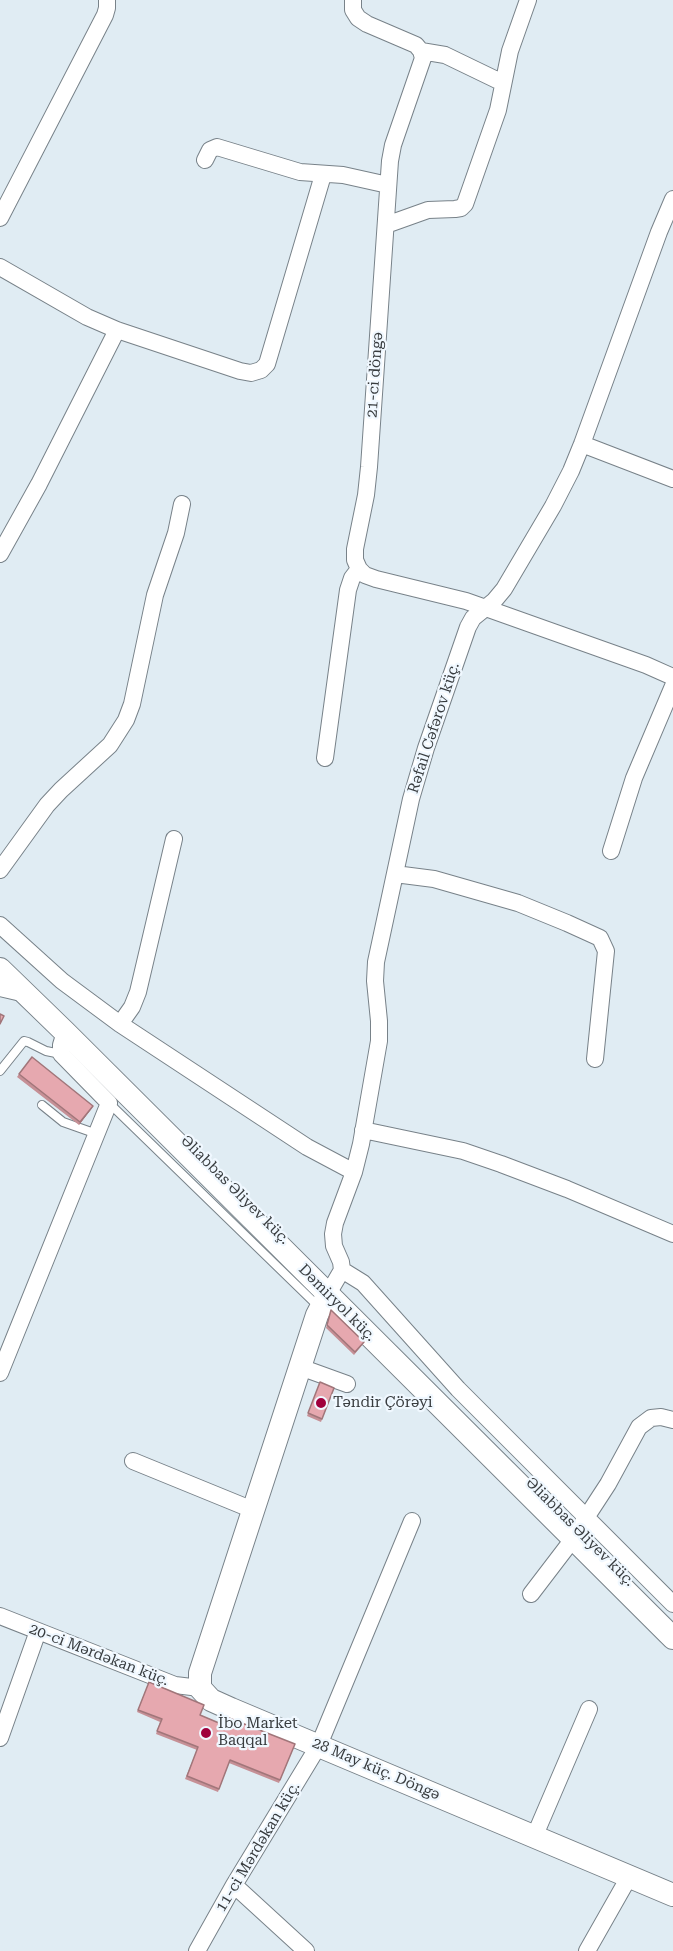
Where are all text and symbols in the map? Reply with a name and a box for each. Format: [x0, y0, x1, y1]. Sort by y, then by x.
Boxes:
street label: 21-ci döngə [363, 332, 387, 418]
street label: Rəfail Cəfərov küç. [404, 660, 464, 796]
street label: Əliabbas Əliyev küç. [177, 1132, 293, 1248]
street label: Dəmiryol küç. [295, 1261, 379, 1345]
place label: Təndir Çörəyi [333, 1394, 433, 1412]
marker: Təndir Çörəyi [314, 1396, 328, 1410]
street label: Əliabbas Əliyev küç. [522, 1474, 638, 1590]
street label: 20-ci Mərdəkan küç. [27, 1620, 171, 1690]
place label: İbo Market Baqqal [218, 1715, 298, 1750]
marker: İbo Market Baqqal [199, 1726, 213, 1740]
street label: 28 May küç. Döngə [309, 1734, 443, 1804]
street label: 11-ci Mərdəkan küç. [212, 1779, 304, 1915]

